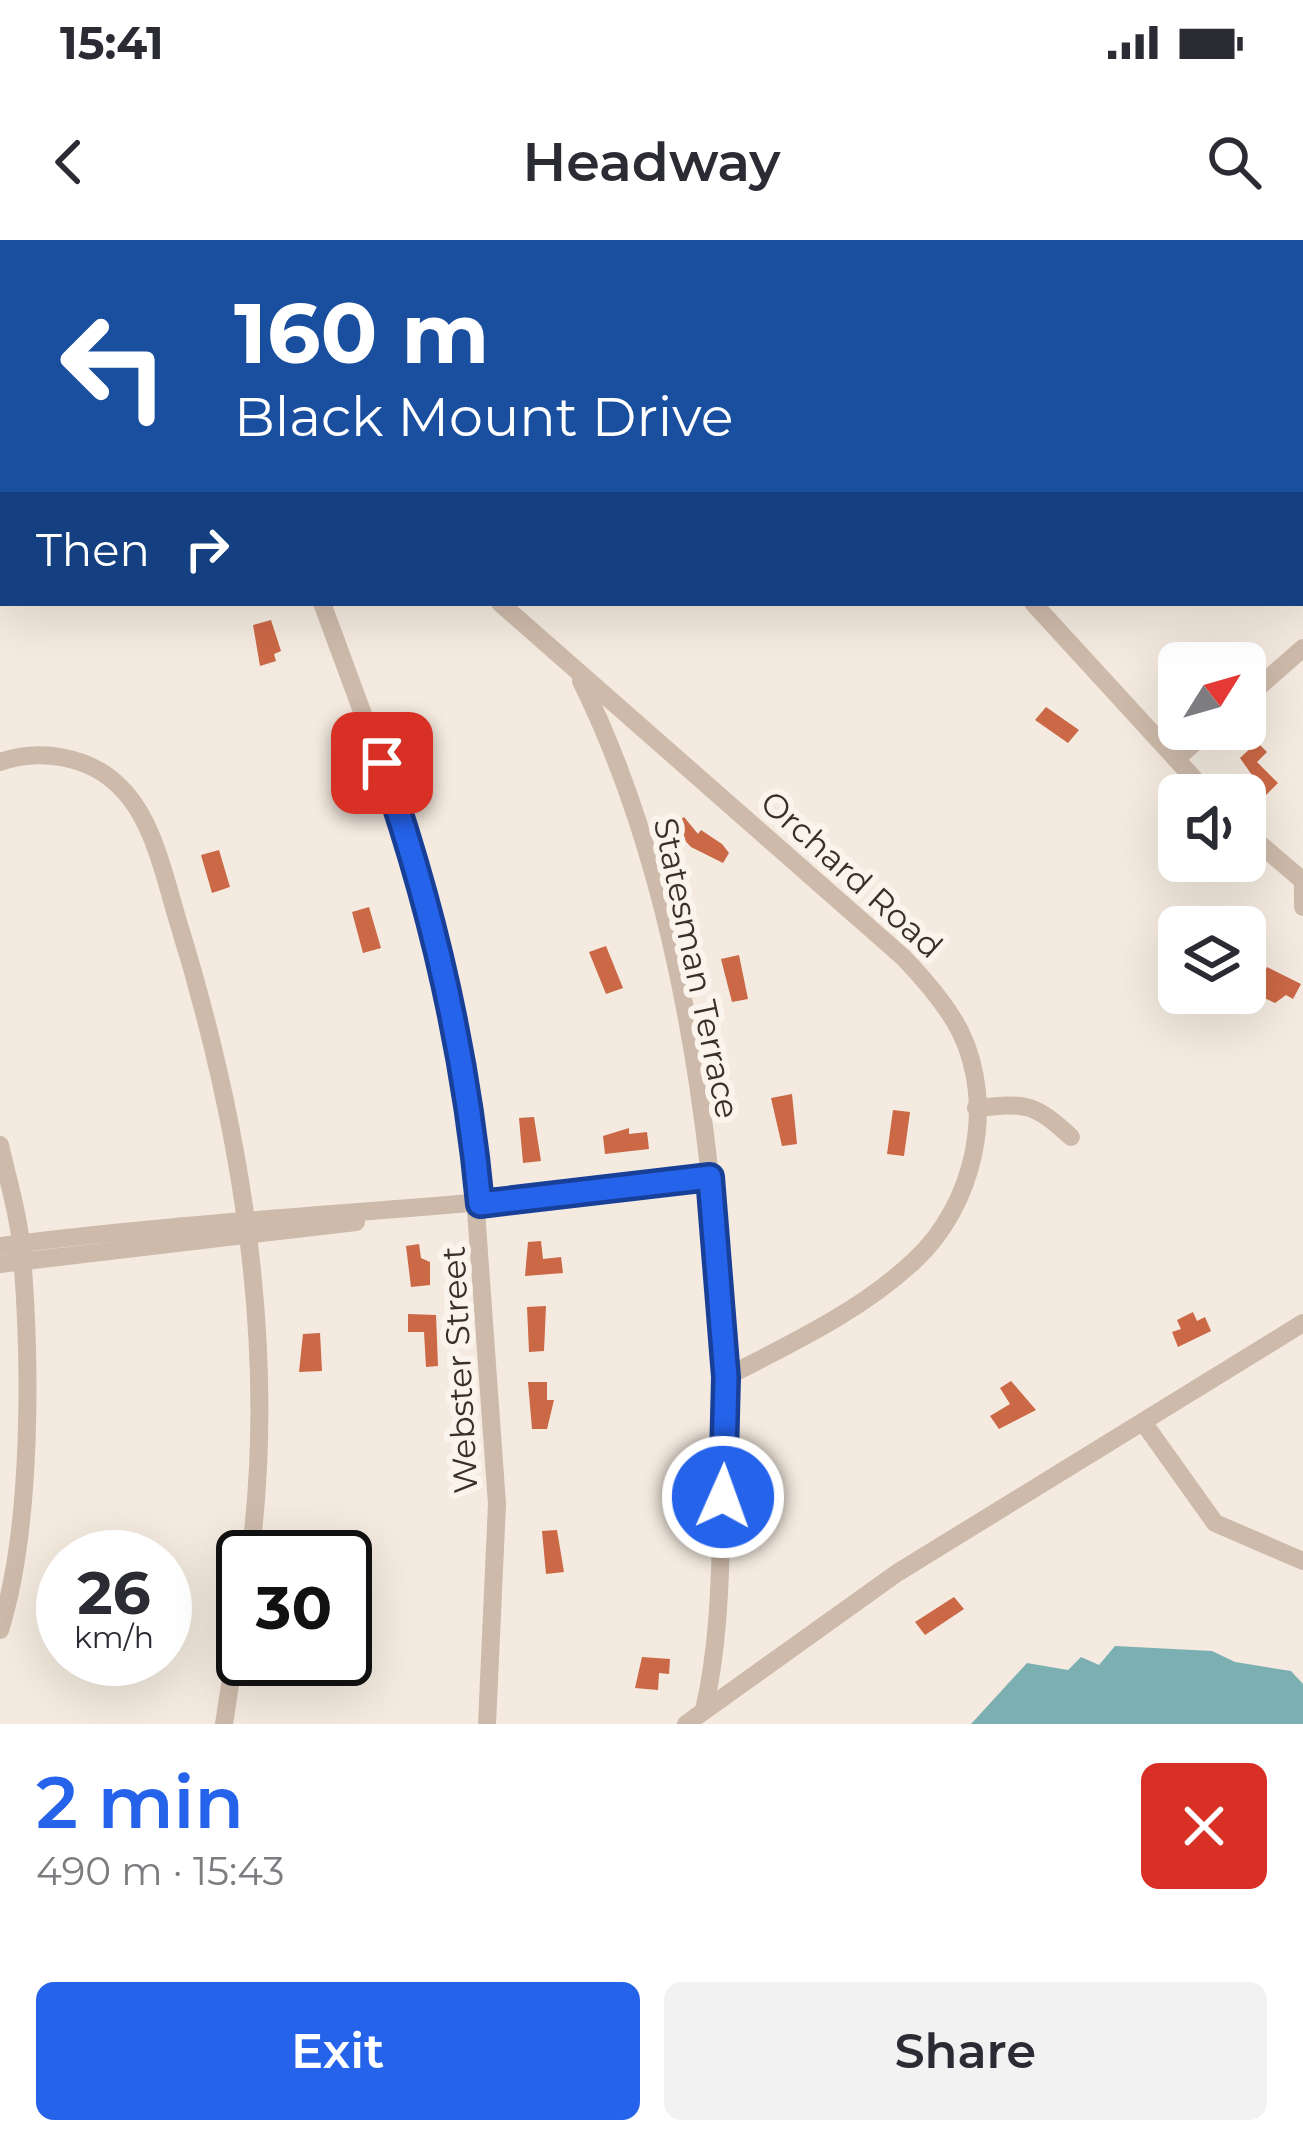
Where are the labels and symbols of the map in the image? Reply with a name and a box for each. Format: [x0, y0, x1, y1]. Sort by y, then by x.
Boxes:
north arrow [1158, 642, 1266, 750]
pin [331, 712, 433, 814]
street label: Orchard Road [753, 782, 951, 966]
street label: Statesman Terrace [646, 814, 748, 1122]
street label: Webster Street [433, 1245, 485, 1495]
position arrow [660, 1434, 786, 1560]
speed limit sign: 30 [216, 1530, 372, 1686]

